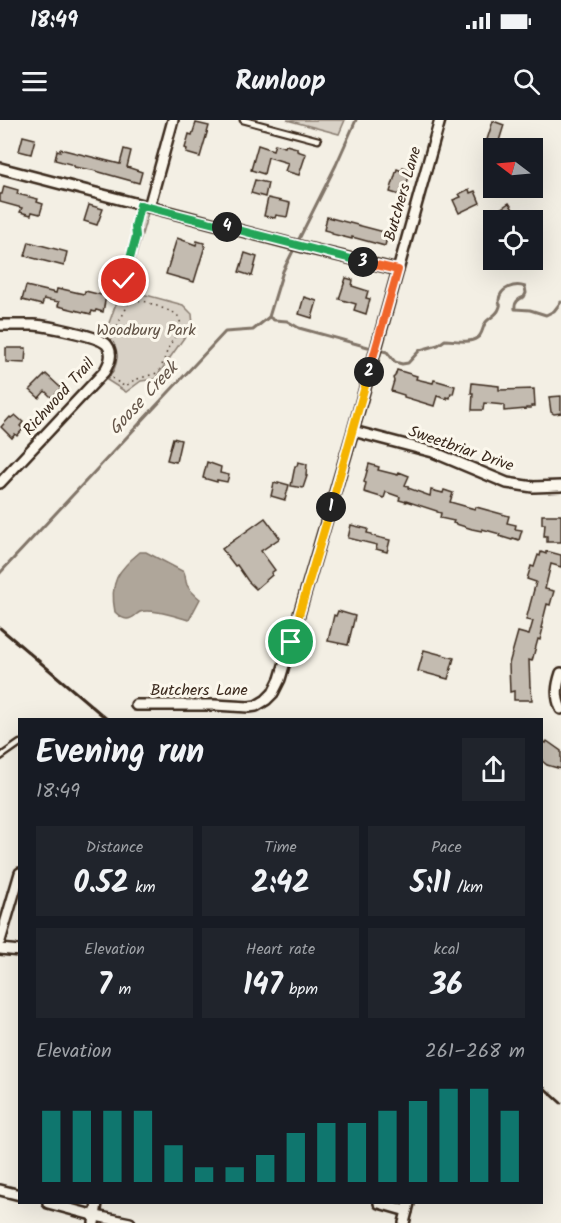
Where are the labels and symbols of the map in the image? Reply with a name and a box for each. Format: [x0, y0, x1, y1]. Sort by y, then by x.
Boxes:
north arrow [483, 138, 543, 198]
street label: Butchers Lane [378, 144, 428, 244]
pin: 4 [212, 212, 242, 242]
pin: 3 [348, 247, 378, 277]
pin [98, 255, 149, 306]
park label: Woodbury Park [96, 318, 196, 343]
street label: Richwood Trail [17, 352, 101, 442]
water label: Goose Creek [102, 354, 188, 442]
pin: 2 [354, 357, 384, 387]
street label: Sweetbriar Drive [405, 419, 517, 479]
pin: 1 [316, 492, 346, 522]
pin [265, 616, 316, 667]
street label: Butchers Lane [150, 678, 248, 703]

